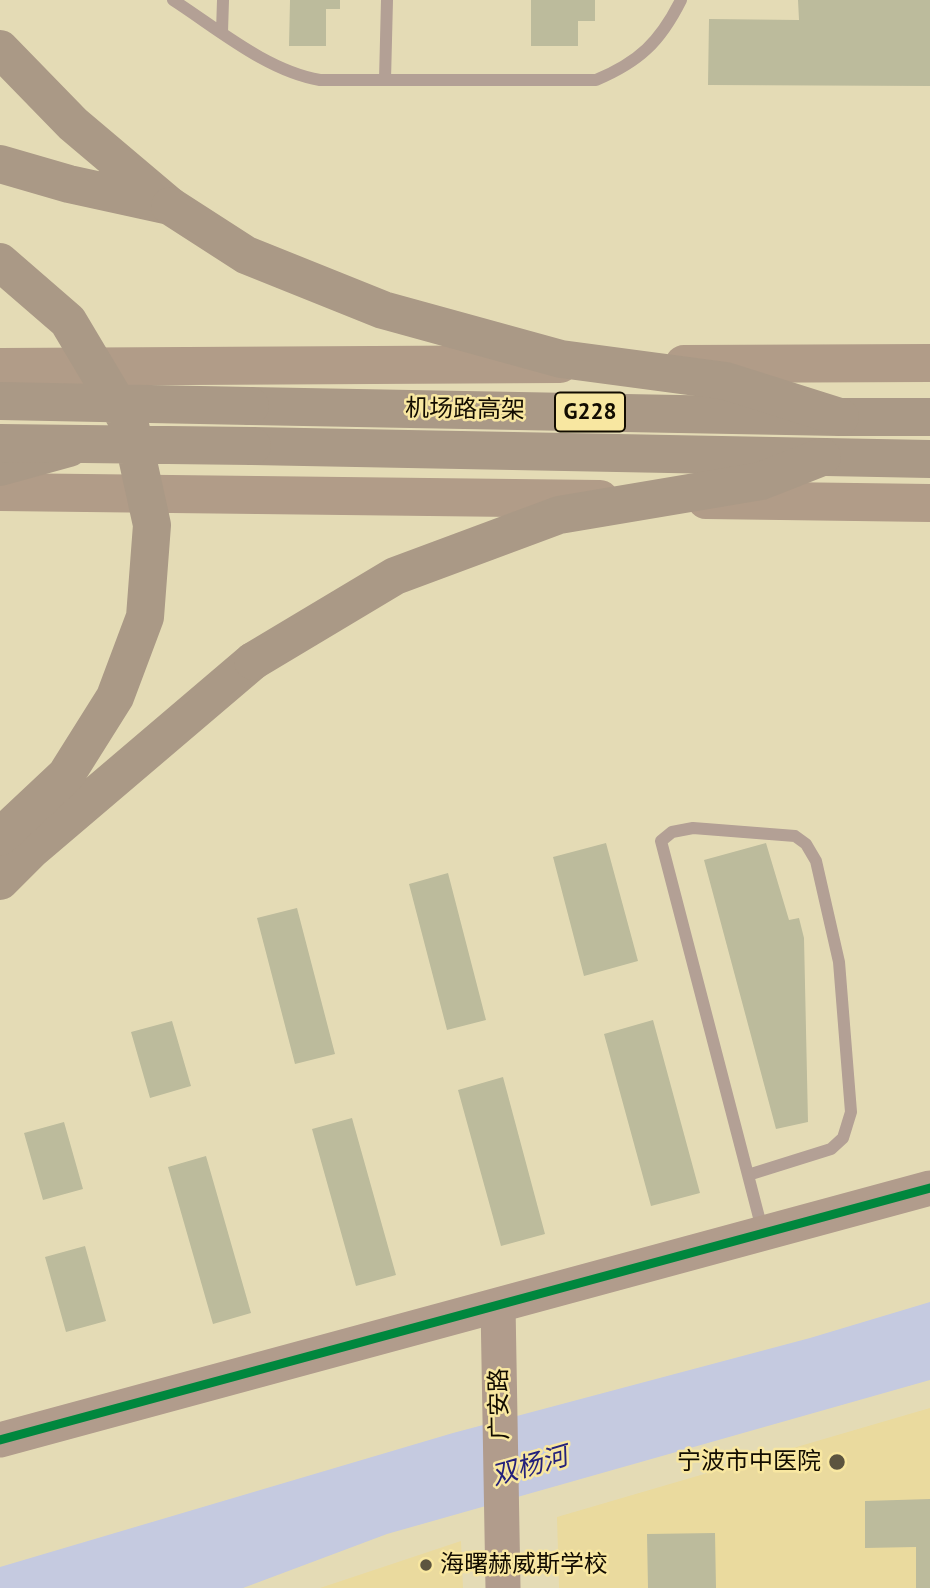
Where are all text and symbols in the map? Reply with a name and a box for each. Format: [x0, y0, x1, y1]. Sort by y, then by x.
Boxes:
road number: G228 [555, 392, 625, 432]
street label: 机场路高架 [405, 395, 525, 425]
street label: 广安路 [485, 1368, 515, 1440]
water label: 双杨河 [488, 1441, 572, 1493]
place label: 宁波市中医院 [677, 1448, 821, 1476]
marker: 宁波市中医院 [827, 1452, 847, 1472]
place label: 海曙赫威斯学校 [440, 1551, 608, 1579]
marker: 海曙赫威斯学校 [418, 1557, 434, 1573]

